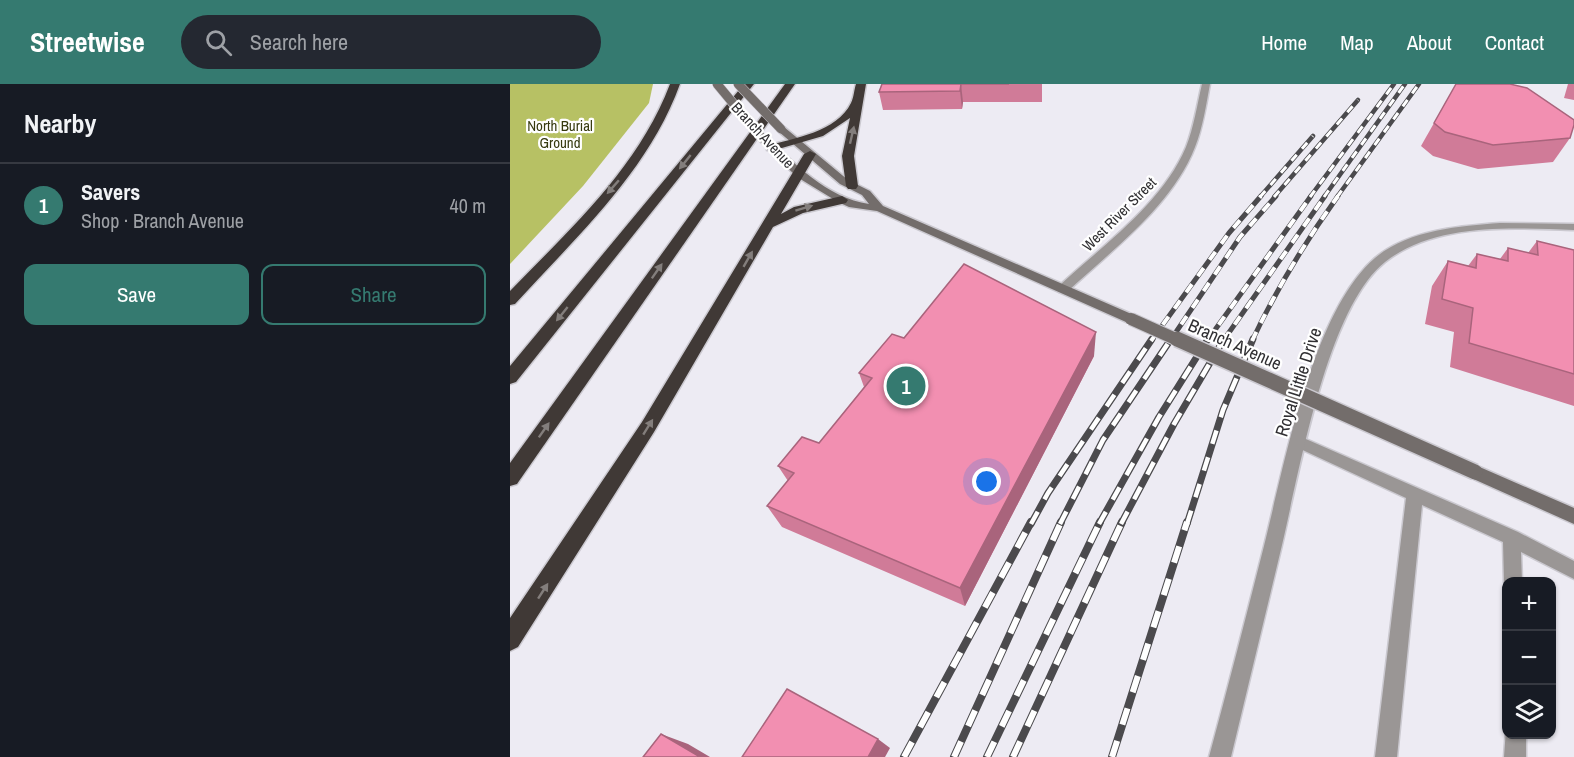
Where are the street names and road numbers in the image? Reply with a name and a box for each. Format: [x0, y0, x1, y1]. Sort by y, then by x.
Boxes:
street label: Branch Avenue [727, 97, 799, 173]
street label: West River Street [1077, 172, 1161, 256]
street label: Branch Avenue [1184, 312, 1286, 376]
street label: Royal Little Drive [1269, 324, 1327, 440]

